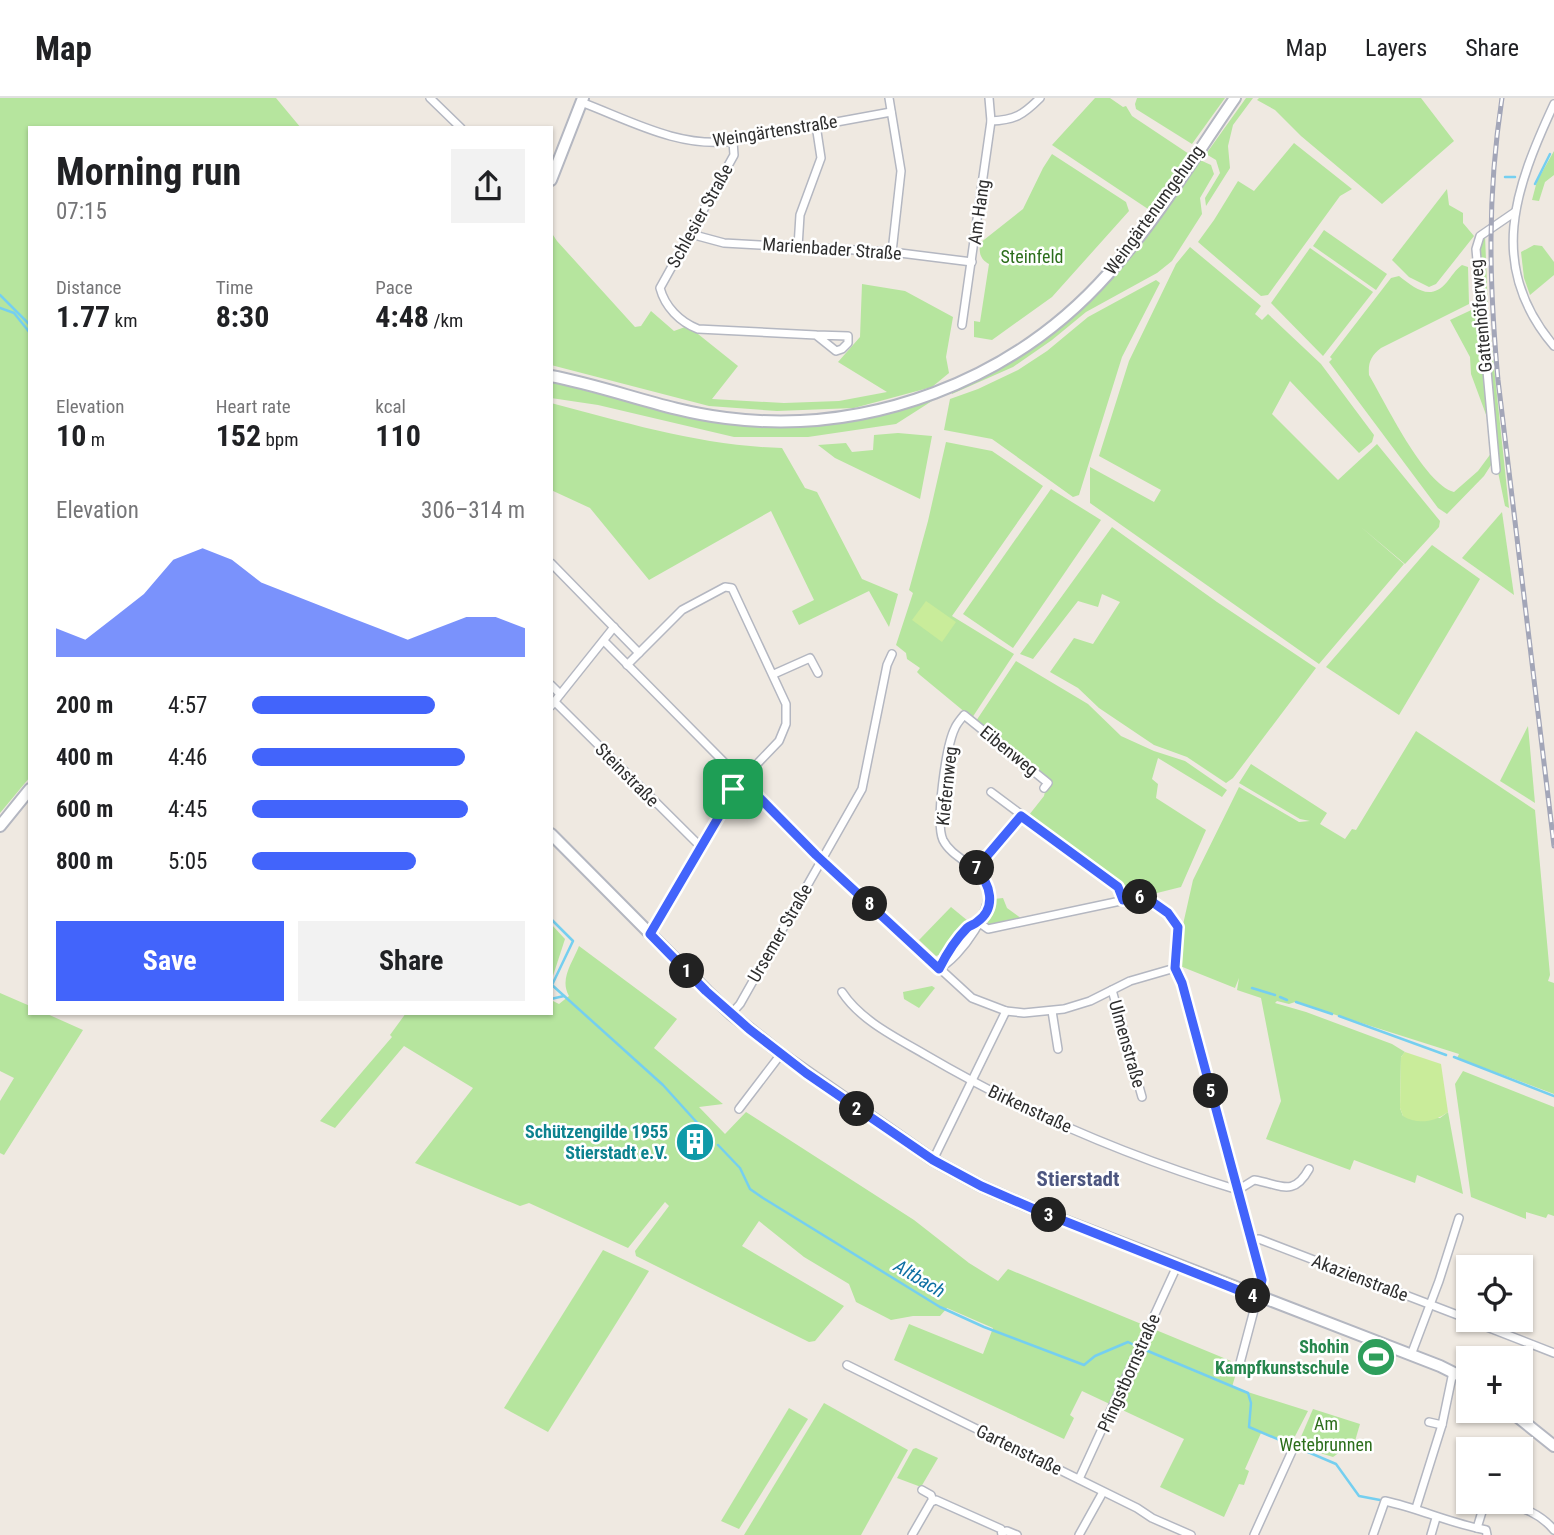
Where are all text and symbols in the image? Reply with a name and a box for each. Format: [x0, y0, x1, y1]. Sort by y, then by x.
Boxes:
text: Map [35, 29, 92, 68]
text: Map [1286, 34, 1327, 62]
text: Layers [1365, 34, 1427, 62]
text: Share [1465, 34, 1519, 62]
street label: Weingärtenstraße [711, 110, 839, 151]
street label: Weingärtenumgehung [1099, 141, 1208, 279]
button: share [451, 149, 525, 223]
text: Morning run [56, 150, 241, 194]
street label: Schlesier Straße [662, 160, 737, 271]
street label: Am Hang [964, 178, 993, 246]
text: 07:15 [56, 198, 107, 225]
street label: Marienbader Straße [762, 233, 902, 264]
park label: Steinfeld [1001, 246, 1063, 267]
street label: Gattenhöferweg [1465, 259, 1496, 373]
text: Distance [56, 276, 121, 299]
text: Time [216, 276, 253, 299]
text: Pace [375, 276, 413, 299]
text: 1.77 [56, 299, 110, 334]
text: 8:30 [216, 299, 269, 334]
text: 4:48 [375, 299, 429, 334]
text: km [110, 309, 137, 332]
text: /km [429, 309, 463, 332]
text: Elevation [56, 395, 124, 418]
text: Heart rate [216, 395, 291, 418]
text: kcal [375, 395, 406, 418]
text: 10 [56, 418, 86, 453]
text: 152 [216, 418, 261, 453]
text: 110 [375, 418, 421, 453]
text: m [86, 428, 105, 451]
text: bpm [261, 428, 299, 451]
text: Elevation [56, 497, 139, 524]
text: 306–314 m [421, 497, 525, 524]
text: 200 m [56, 692, 113, 719]
text: 4:57 [168, 692, 207, 719]
street label: Eibenweg [976, 721, 1042, 780]
street label: Steinstraße [591, 739, 663, 811]
text: 400 m [56, 744, 113, 771]
text: 4:46 [168, 744, 207, 771]
street label: Kiefernweg [932, 745, 961, 827]
pin [703, 759, 763, 819]
icon: arrive [714, 770, 752, 808]
text: 600 m [56, 796, 113, 823]
text: 4:45 [168, 796, 207, 823]
text: 800 m [56, 848, 113, 875]
text: 5:05 [168, 848, 207, 875]
pin: 7 [960, 850, 995, 886]
text: 7 [972, 856, 981, 879]
street label: Ursemer Straße [743, 880, 816, 986]
pin: 6 [1122, 880, 1158, 914]
text: 6 [1135, 885, 1144, 908]
pin: 8 [852, 886, 888, 922]
text: 8 [865, 892, 874, 915]
button: Save [56, 921, 284, 1001]
button: Share [298, 921, 525, 1001]
pin: 1 [670, 954, 704, 988]
text: 1 [682, 959, 691, 982]
street label: Ulmenstraße [1105, 998, 1150, 1090]
pin: 5 [1194, 1074, 1228, 1108]
text: 5 [1206, 1079, 1215, 1102]
street label: Birkenstraße [985, 1080, 1075, 1137]
pin: 2 [840, 1091, 874, 1126]
text: 2 [852, 1097, 861, 1120]
place label: Schützengilde 1955 Stierstadt e.V. [525, 1121, 668, 1163]
building icon: Schützengilde 1955 Stierstadt e.V. [674, 1121, 716, 1163]
district label: Stierstadt [1037, 1167, 1119, 1191]
pin: 3 [1032, 1198, 1066, 1232]
text: 3 [1044, 1203, 1053, 1226]
street label: Akazienstraße [1309, 1250, 1411, 1306]
water label: Altbach [889, 1254, 950, 1303]
map controls [1456, 1255, 1533, 1514]
button: locate [1456, 1255, 1533, 1332]
pin: 4 [1236, 1278, 1270, 1314]
text: 4 [1248, 1284, 1257, 1307]
street label: Pfingstbornstraße [1093, 1310, 1164, 1435]
place label: Shohin Kampfkunstschule [1215, 1336, 1349, 1378]
sports icon: Shohin Kampfkunstschule [1355, 1336, 1397, 1378]
button: + [1456, 1346, 1533, 1423]
park label: Am Wetebrunnen [1279, 1413, 1373, 1455]
street label: Gartenstraße [973, 1420, 1066, 1479]
button: − [1456, 1437, 1533, 1514]

